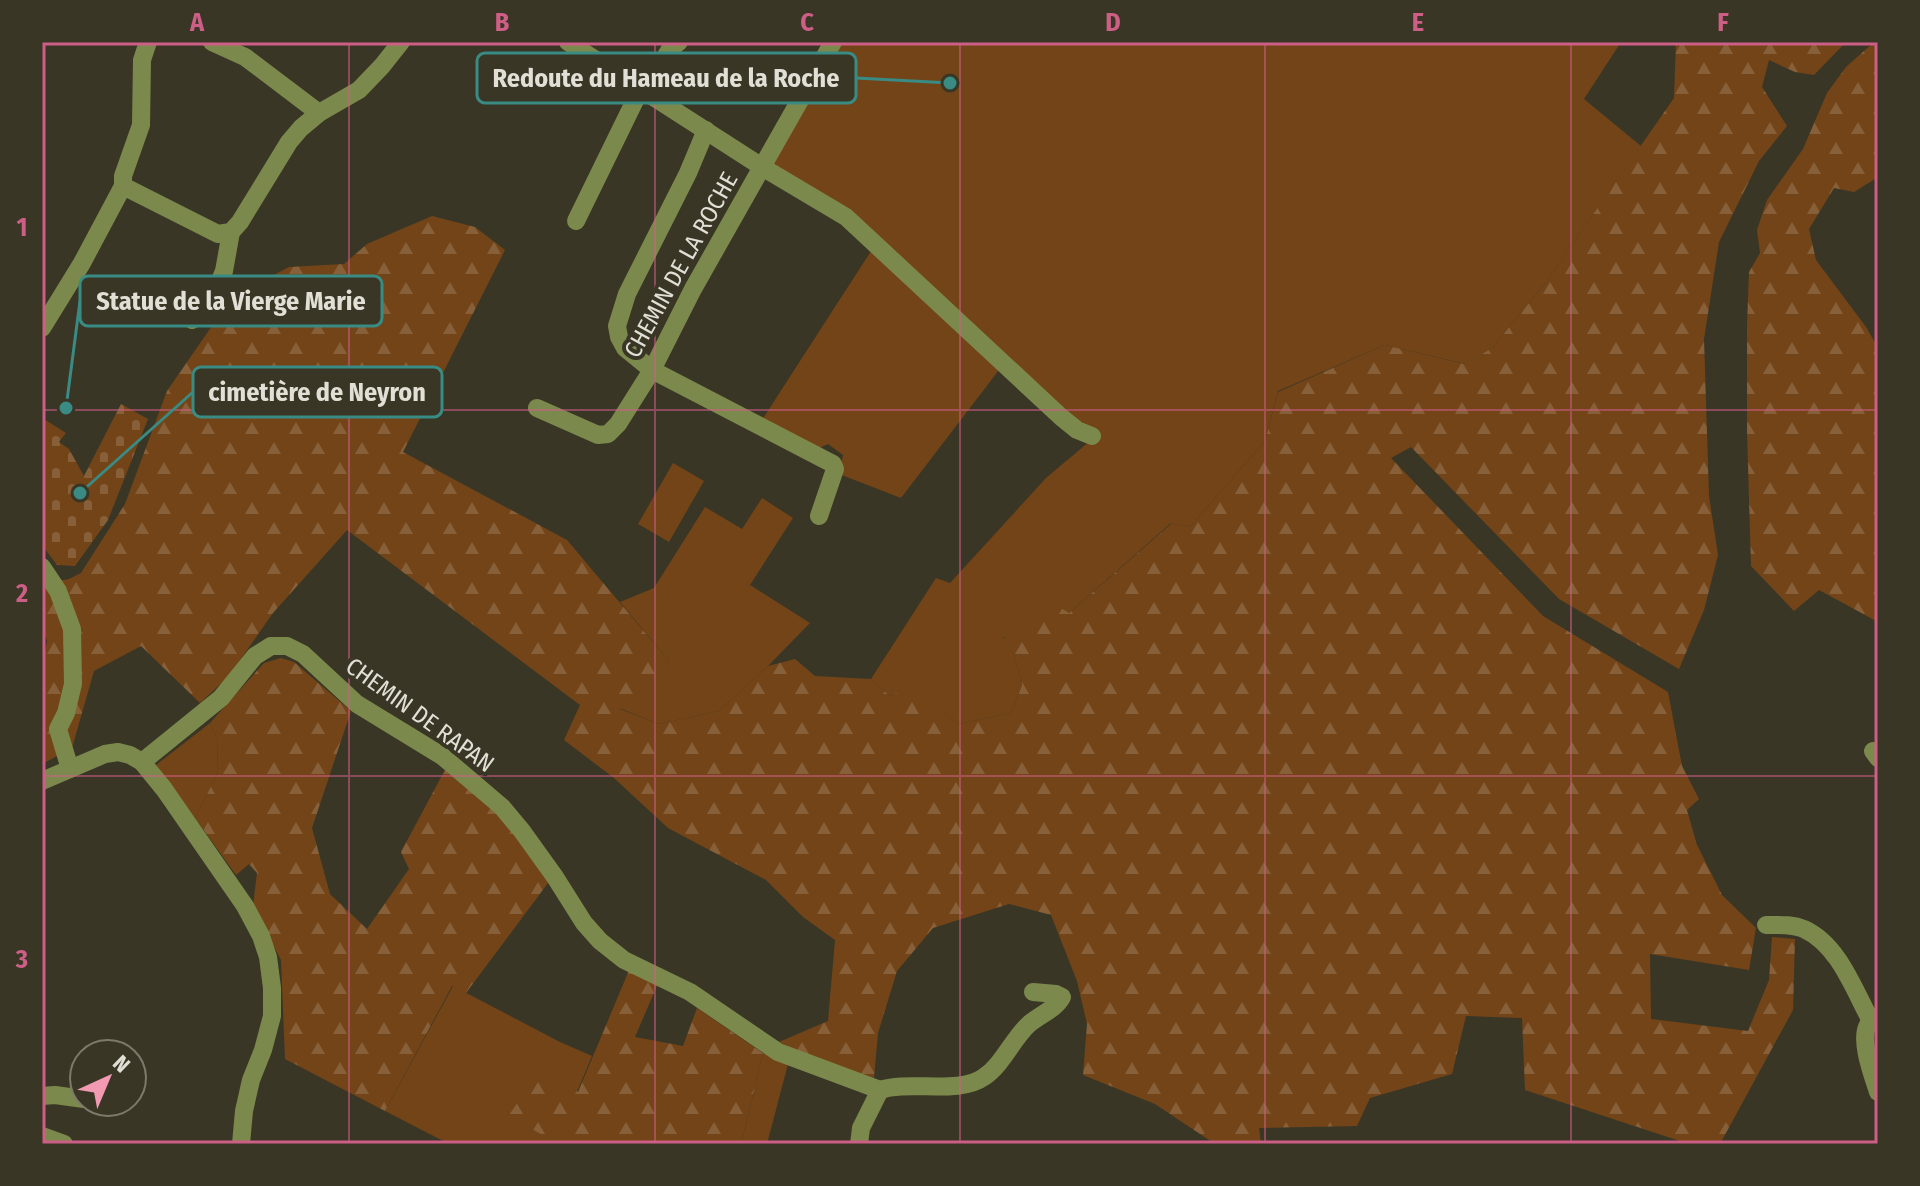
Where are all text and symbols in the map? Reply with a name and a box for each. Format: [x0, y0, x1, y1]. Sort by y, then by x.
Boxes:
text: A [189, 7, 205, 38]
text: B [495, 7, 510, 38]
text: C [800, 7, 814, 38]
text: D [1105, 7, 1121, 38]
text: E [1412, 7, 1424, 38]
text: F [1717, 7, 1729, 38]
callout: Redoute du Hameau de la Roche [477, 53, 856, 103]
text: Redoute du Hameau de la Roche [493, 63, 839, 94]
street label: CHEMIN DE LA ROCHE [619, 168, 743, 362]
text: 1 [17, 212, 28, 243]
callout: Statue de la Vierge Marie [80, 276, 382, 326]
text: Statue de la Vierge Marie [96, 286, 366, 317]
callout: cimetière de Neyron [193, 367, 442, 417]
text: cimetière de Neyron [208, 377, 426, 408]
text: 2 [15, 578, 28, 609]
street label: CHEMIN DE RAPAN [340, 652, 500, 778]
text: 3 [15, 944, 28, 975]
north arrow [68, 1038, 148, 1118]
text: N [107, 1050, 136, 1078]

